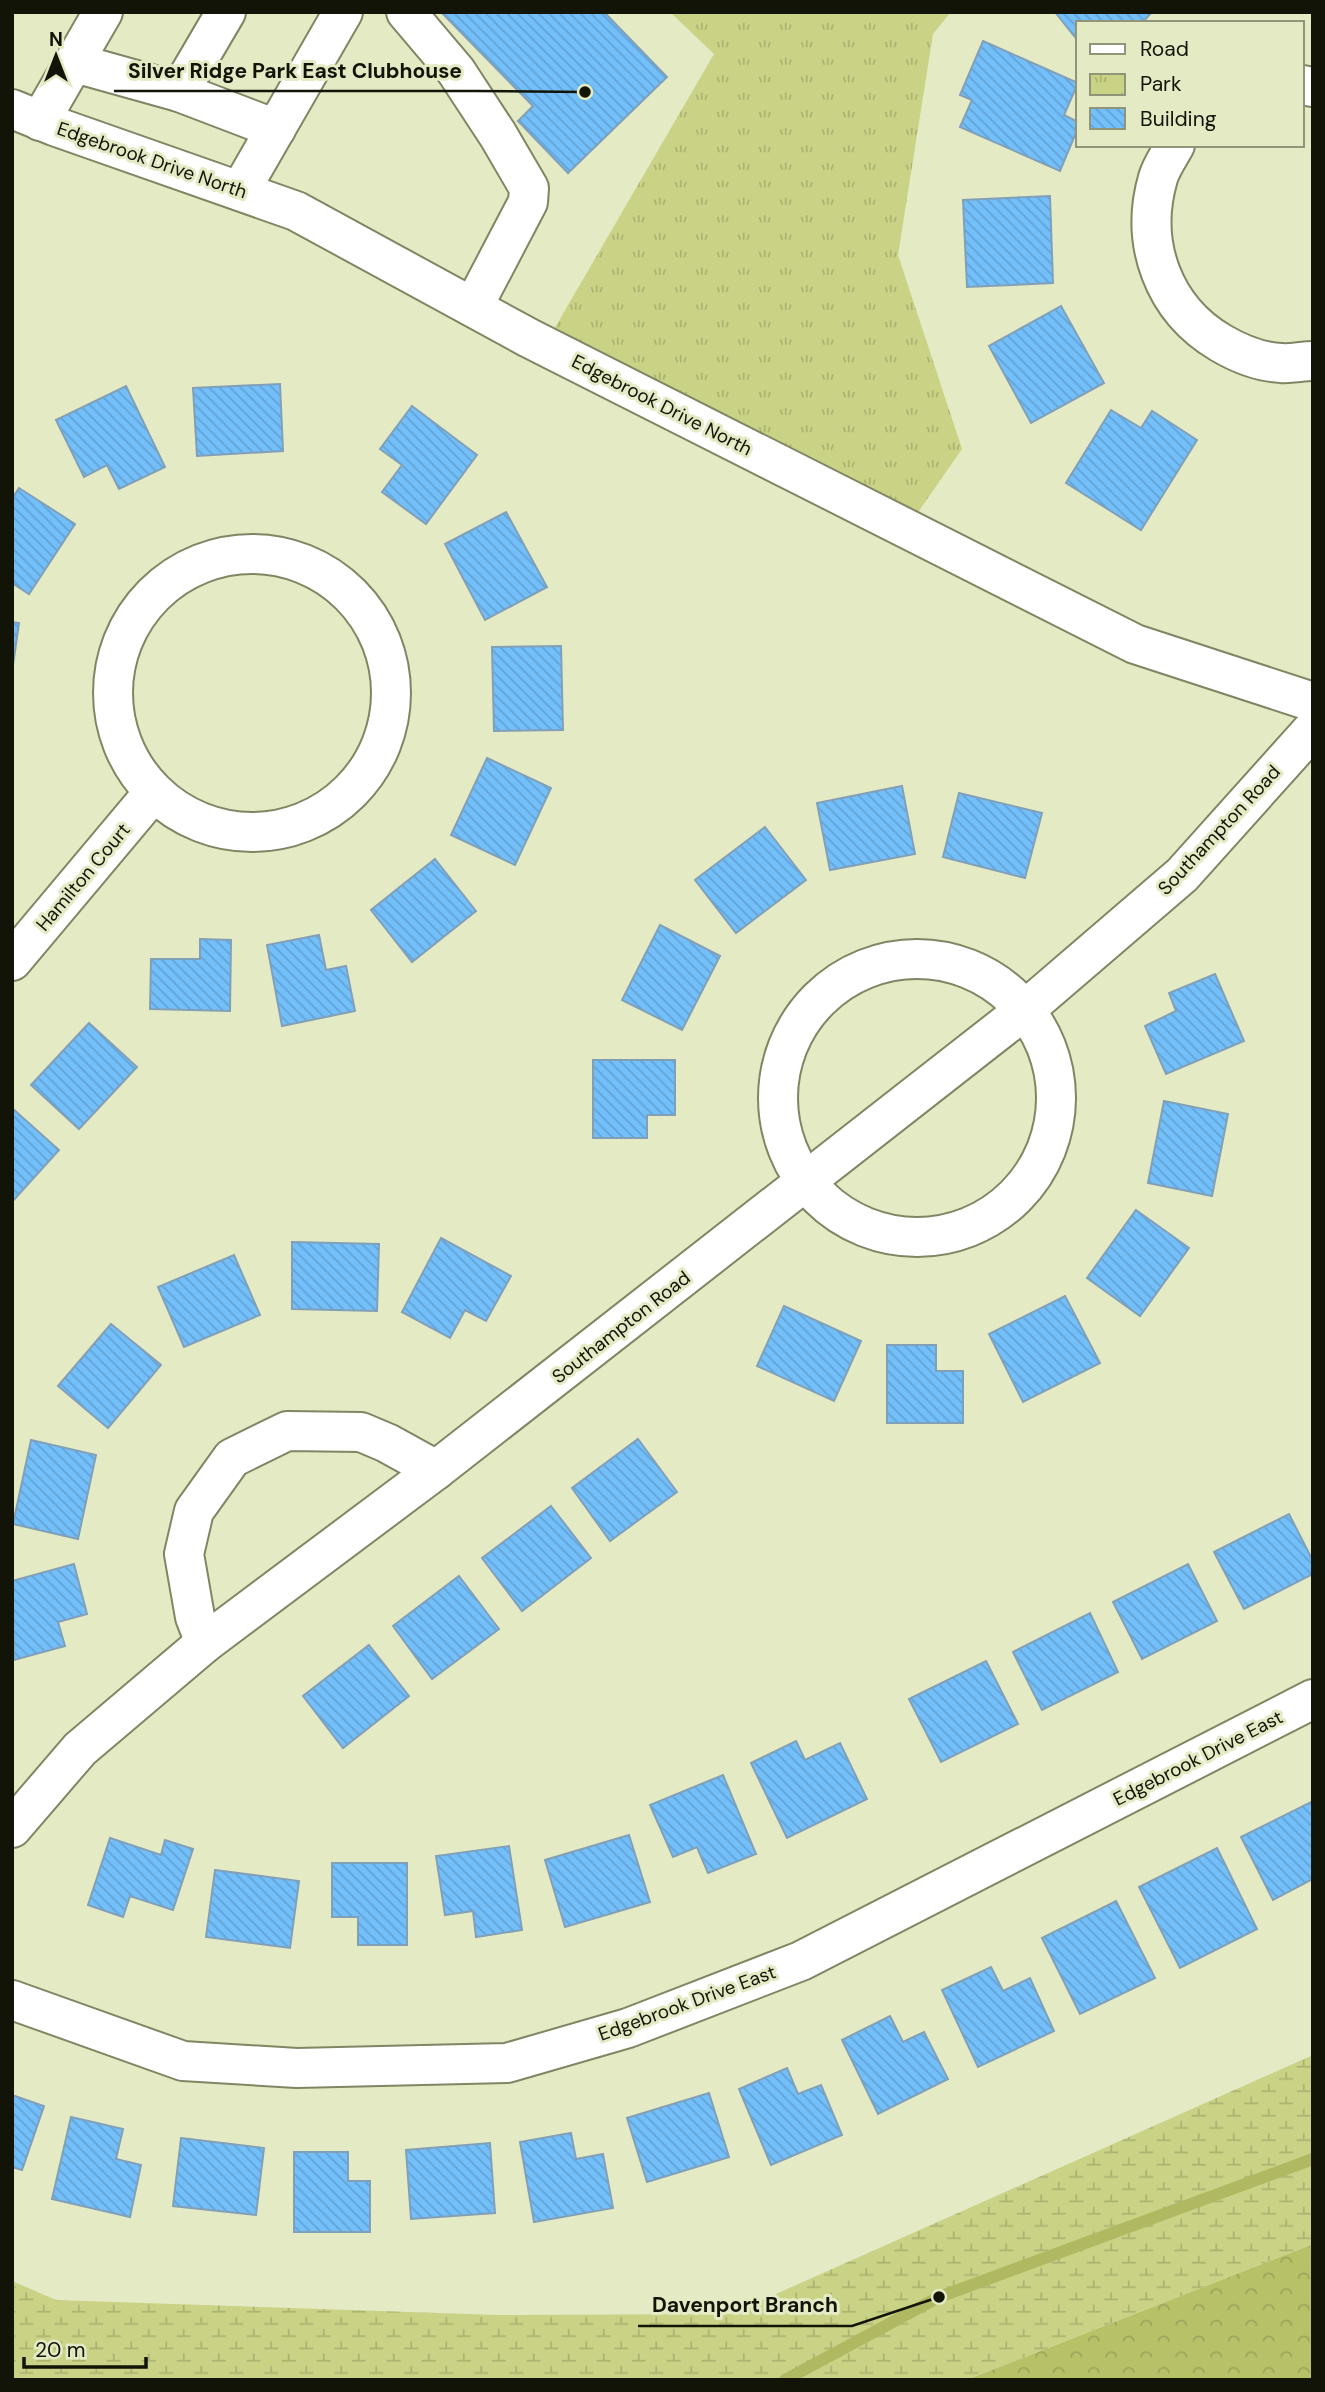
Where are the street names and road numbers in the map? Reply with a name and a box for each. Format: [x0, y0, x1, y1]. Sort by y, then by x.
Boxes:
street label: Edgebrook Drive North [54, 116, 250, 204]
street label: Edgebrook Drive North [568, 349, 756, 461]
street label: Southampton Road [1152, 760, 1286, 900]
street label: Hamilton Court [30, 818, 136, 936]
street label: Southampton Road [547, 1265, 695, 1389]
street label: Edgebrook Drive East [1109, 1704, 1287, 1812]
street label: Edgebrook Drive East [595, 1959, 779, 2047]

